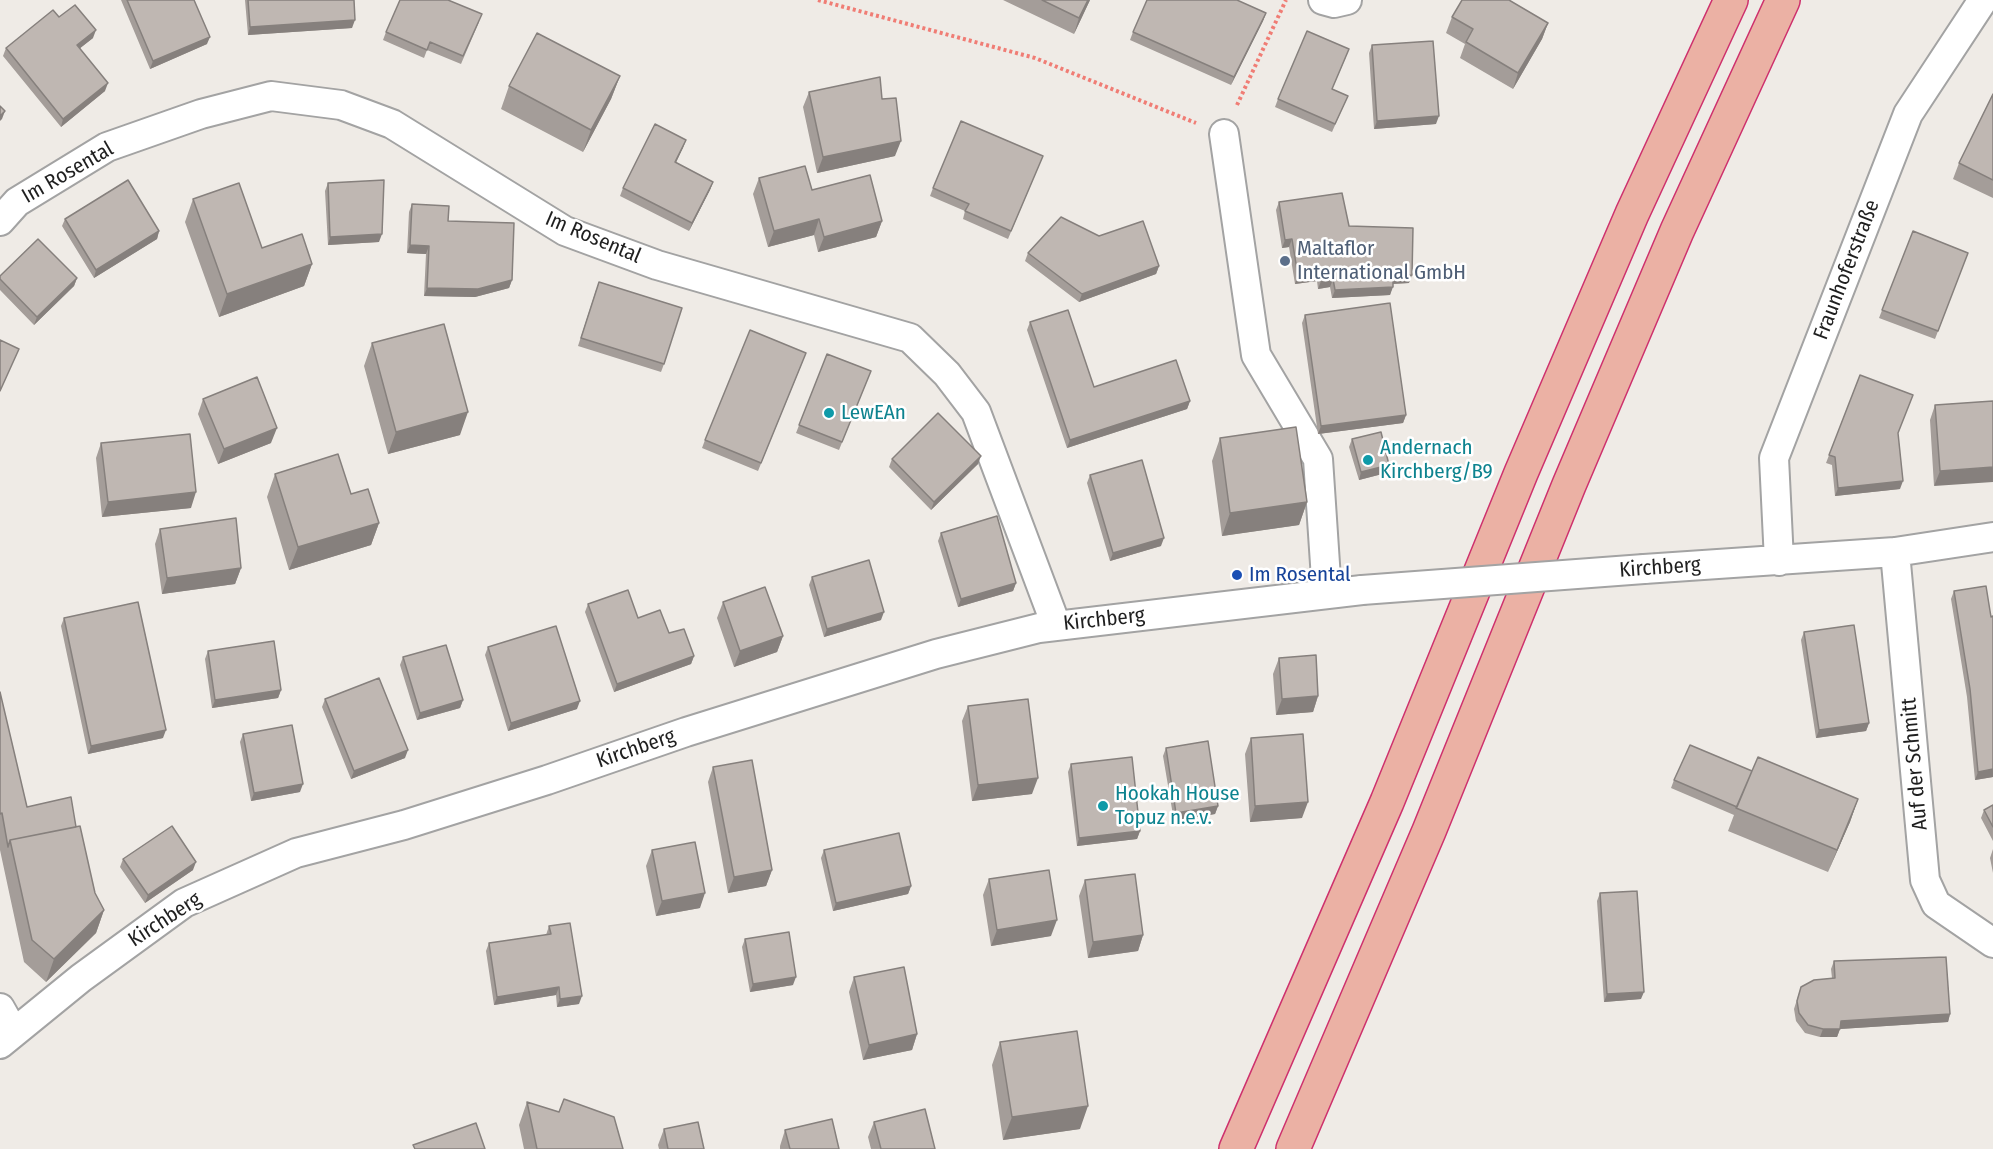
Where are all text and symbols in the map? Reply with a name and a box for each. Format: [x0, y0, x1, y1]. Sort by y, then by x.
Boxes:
street label: Im Rosental [18, 137, 118, 209]
street label: Fraunhoferstraße [1809, 197, 1885, 343]
street label: Im Rosental [541, 207, 645, 269]
place label: Maltaflor International GmbH [1297, 236, 1466, 286]
marker: Maltaflor International GmbH [1278, 254, 1292, 268]
place label: LewEAn [841, 400, 906, 426]
marker: LewEAn [822, 406, 836, 420]
place label: Andernach Kirchberg/B9 [1380, 435, 1493, 485]
marker: Andernach Kirchberg/B9 [1361, 453, 1375, 467]
street label: Kirchberg [1618, 553, 1702, 583]
place label: Im Rosental [1249, 562, 1351, 588]
marker: Im Rosental [1230, 568, 1244, 582]
street label: Kirchberg [1062, 603, 1146, 637]
street label: Auf der Schmitt [1897, 697, 1933, 831]
street label: Kirchberg [593, 724, 679, 774]
place label: Hookah House Topuz n.e.v. [1115, 781, 1240, 831]
marker: Hookah House Topuz n.e.v. [1096, 799, 1110, 813]
street label: Kirchberg [124, 887, 206, 953]

